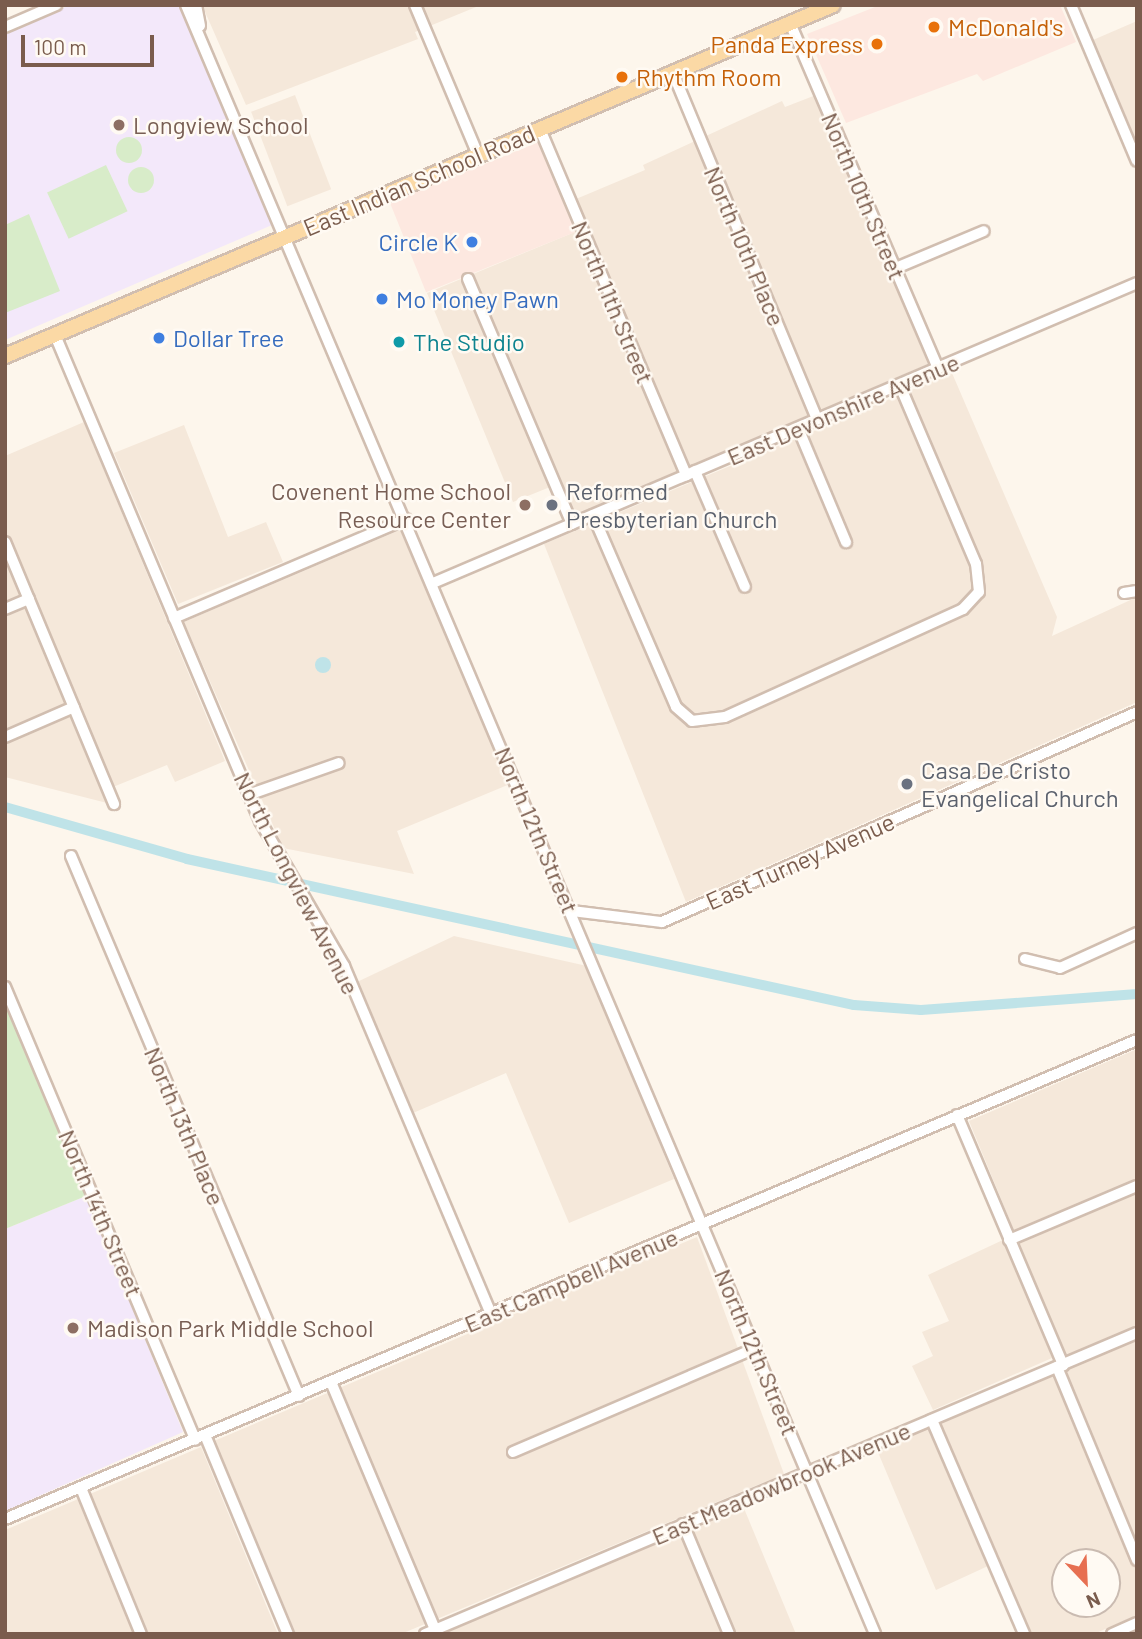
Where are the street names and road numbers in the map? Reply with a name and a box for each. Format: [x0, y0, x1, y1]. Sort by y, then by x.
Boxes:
street label: North 10th Street [816, 108, 912, 284]
street label: East Indian School Road [299, 118, 539, 242]
street label: North 10th Place [698, 162, 792, 330]
street label: North 11th Street [566, 216, 660, 388]
street label: East Devonshire Avenue [723, 347, 963, 471]
street label: North 12th Street [489, 742, 585, 918]
street label: North Longview Avenue [228, 767, 366, 999]
street label: East Turney Avenue [701, 806, 899, 916]
street label: North 13th Place [139, 1042, 231, 1210]
street label: North 14th Street [53, 1125, 149, 1301]
street label: East Campbell Avenue [460, 1222, 682, 1338]
street label: North 12th Street [709, 1264, 805, 1440]
street label: East Meadowbrook Avenue [647, 1415, 915, 1551]

